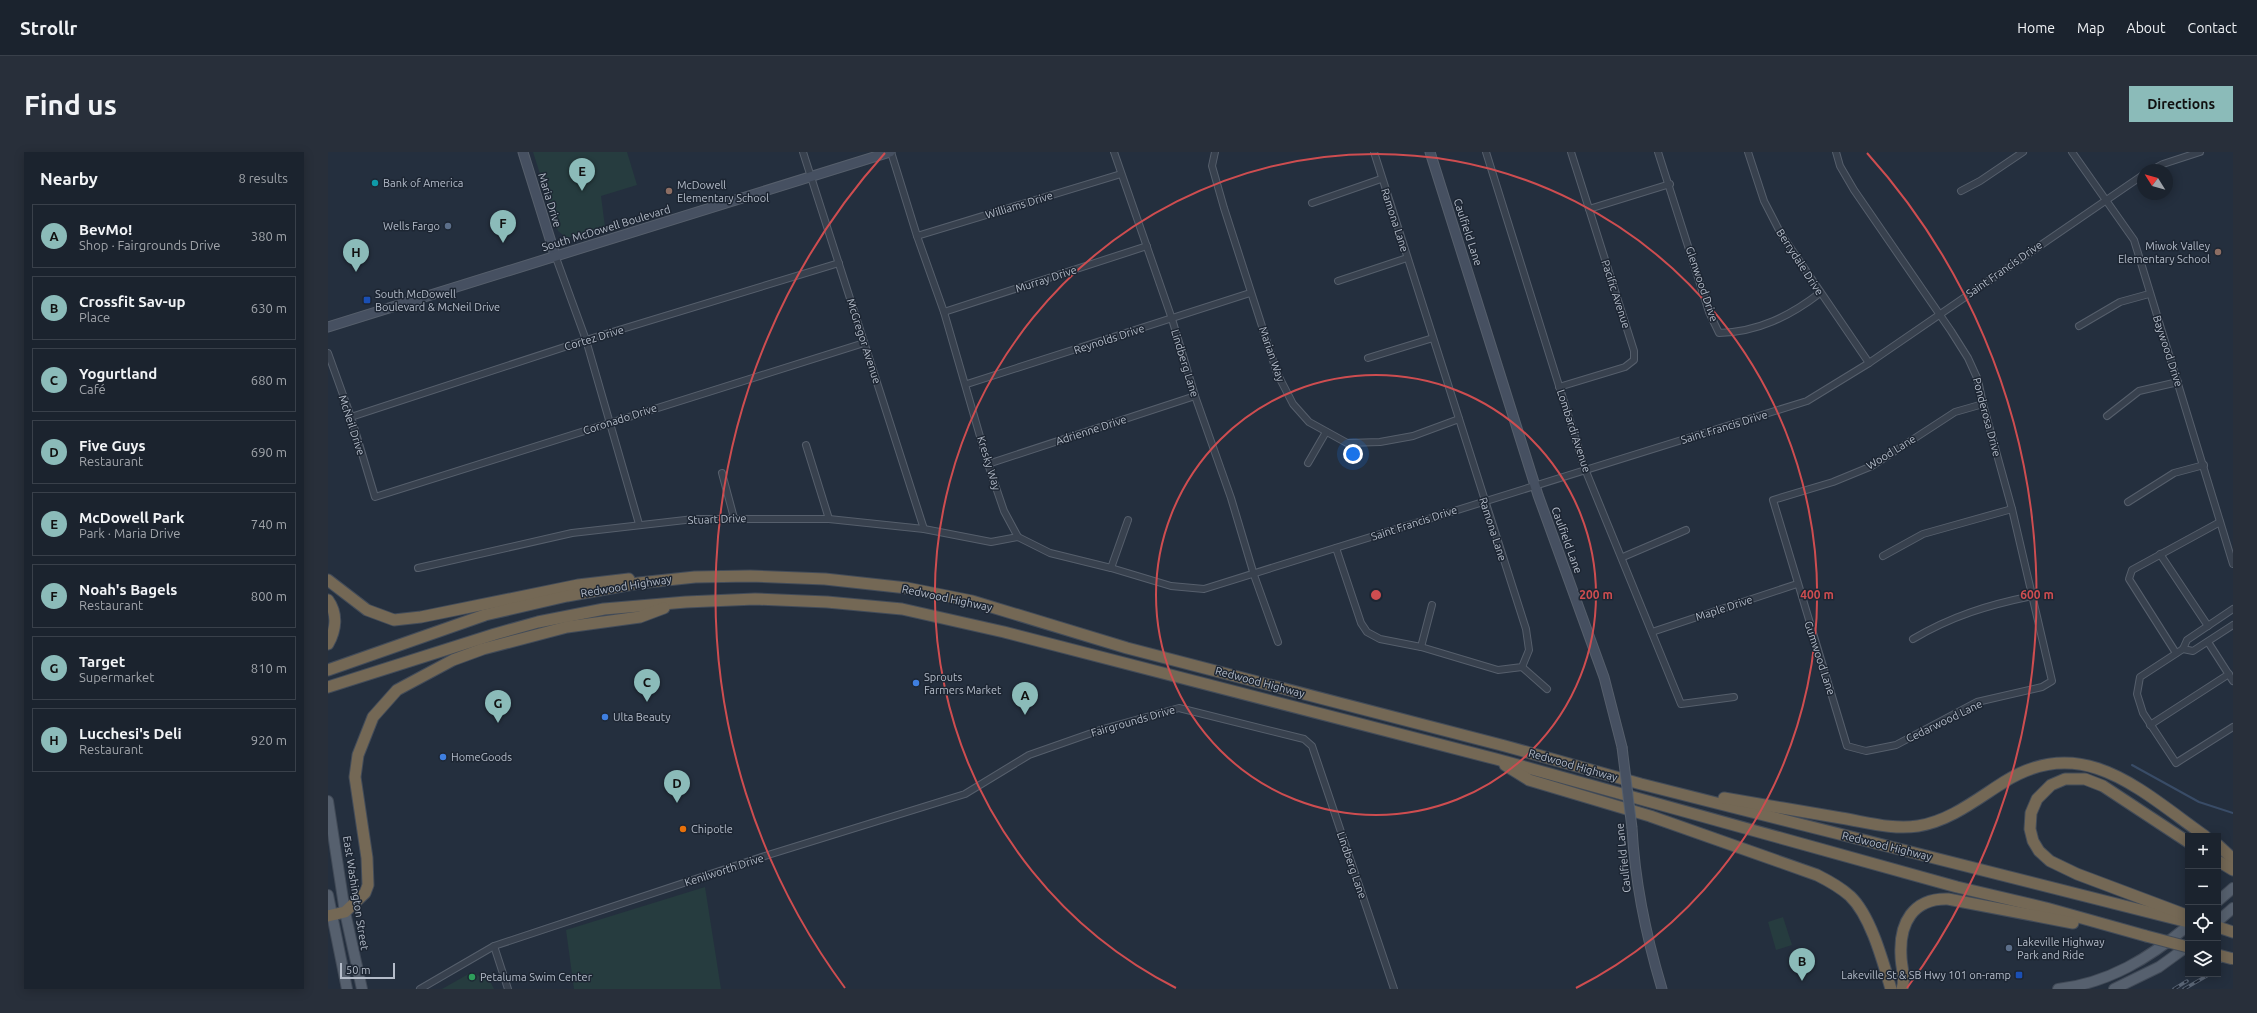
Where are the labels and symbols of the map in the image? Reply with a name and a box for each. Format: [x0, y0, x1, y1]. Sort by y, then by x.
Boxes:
pin: E [569, 158, 595, 191]
north arrow [2137, 164, 2173, 200]
street label: Maria Drive [536, 171, 564, 229]
place label: Bank of America [383, 177, 463, 189]
marker: Bank of America [370, 178, 380, 188]
place label: McDowell Elementary School [677, 179, 769, 204]
marker: McDowell Elementary School [664, 186, 674, 196]
street label: Ramona Lane [1379, 187, 1411, 253]
street label: Williams Drive [984, 189, 1054, 221]
street label: Caulfield Lane [1451, 197, 1485, 267]
street label: South McDowell Boulevard [540, 203, 672, 253]
pin: F [490, 210, 516, 243]
place label: Wells Fargo [383, 220, 440, 232]
marker: Wells Fargo [443, 221, 453, 231]
street label: Berrydale Drive [1774, 227, 1826, 297]
street label: Saint Francis Drive [1964, 238, 2044, 300]
pin: H [343, 239, 369, 272]
place label: Miwok Valley Elementary School [2118, 240, 2211, 265]
street label: Glenwood Drive [1683, 245, 1721, 323]
marker: Miwok Valley Elementary School [2213, 247, 2223, 257]
street label: Pacific Avenue [1599, 258, 1633, 330]
street label: Murray Drive [1014, 263, 1078, 295]
place label: South McDowell Boulevard & McNeil Drive [375, 288, 500, 313]
marker: South McDowell Boulevard & McNeil Drive [362, 295, 372, 305]
street label: McGregor Avenue [845, 297, 883, 385]
street label: Baywood Drive [2151, 314, 2185, 388]
street label: Reynolds Drive [1072, 322, 1146, 356]
street label: Cortez Drive [563, 323, 625, 353]
street label: Marian Way [1257, 325, 1287, 384]
street label: Lindberg Lane [1169, 328, 1201, 398]
street label: Ponderosa Drive [1971, 376, 2003, 458]
street label: Lombardi Avenue [1555, 388, 1593, 474]
street label: McNeil Drive [337, 393, 367, 457]
street label: Coronado Drive [581, 401, 659, 437]
street label: Saint Francis Drive [1679, 408, 1769, 446]
street label: Adrienne Drive [1054, 413, 1128, 447]
street label: Wood Lane [1864, 432, 1918, 472]
street label: Kresky Way [975, 434, 1003, 492]
your location [1343, 444, 1363, 464]
street label: Ramona Lane [1477, 496, 1509, 562]
street label: Saint Francis Drive [1369, 503, 1459, 543]
street label: Caulfield Lane [1549, 505, 1585, 575]
street label: Stuart Drive [687, 512, 747, 526]
street label: Redwood Highway [580, 573, 673, 599]
street label: Redwood Highway [901, 583, 994, 614]
centre of rings [1369, 588, 1383, 602]
text: 200 m [1579, 588, 1613, 601]
text: 400 m [1800, 588, 1834, 601]
text: 600 m [2020, 588, 2054, 601]
street label: Maple Drive [1694, 593, 1754, 623]
street label: Gumwood Lane [1802, 620, 1838, 696]
street label: Redwood Highway [1214, 664, 1307, 700]
pin: C [634, 669, 660, 702]
place label: Sprouts Farmers Market [924, 671, 1002, 696]
marker: Sprouts Farmers Market [911, 678, 921, 688]
pin: A [1012, 682, 1038, 715]
pin: G [485, 690, 511, 723]
street label: Cedarwood Lane [1904, 697, 1984, 745]
street label: Fairgrounds Drive [1089, 703, 1177, 739]
place label: Ulta Beauty [613, 711, 671, 723]
marker: Ulta Beauty [600, 712, 610, 722]
street label: Redwood Highway [1527, 747, 1620, 784]
place label: HomeGoods [451, 751, 512, 763]
marker: HomeGoods [438, 752, 448, 762]
pin: D [664, 770, 690, 803]
place label: Chipotle [691, 823, 733, 835]
street label: Caulfield Lane [1613, 823, 1633, 893]
marker: Chipotle [678, 824, 688, 834]
street label: Redwood Highway [1841, 829, 1934, 863]
street label: Lindberg Lane [1335, 830, 1369, 900]
street label: East Washington Street [341, 835, 371, 952]
street label: Kenilworth Drive [683, 852, 765, 888]
place label: Lakeville Highway Park and Ride [2017, 936, 2105, 961]
marker: Lakeville Highway Park and Ride [2004, 943, 2014, 953]
pin: B [1789, 948, 1815, 981]
scale bar [340, 961, 395, 980]
place label: Lakeville St & SB Hwy 101 on-ramp [1841, 969, 2011, 981]
marker: Lakeville St & SB Hwy 101 on-ramp [2014, 970, 2024, 980]
place label: Petaluma Swim Center [480, 971, 593, 983]
marker: Petaluma Swim Center [467, 972, 477, 982]

